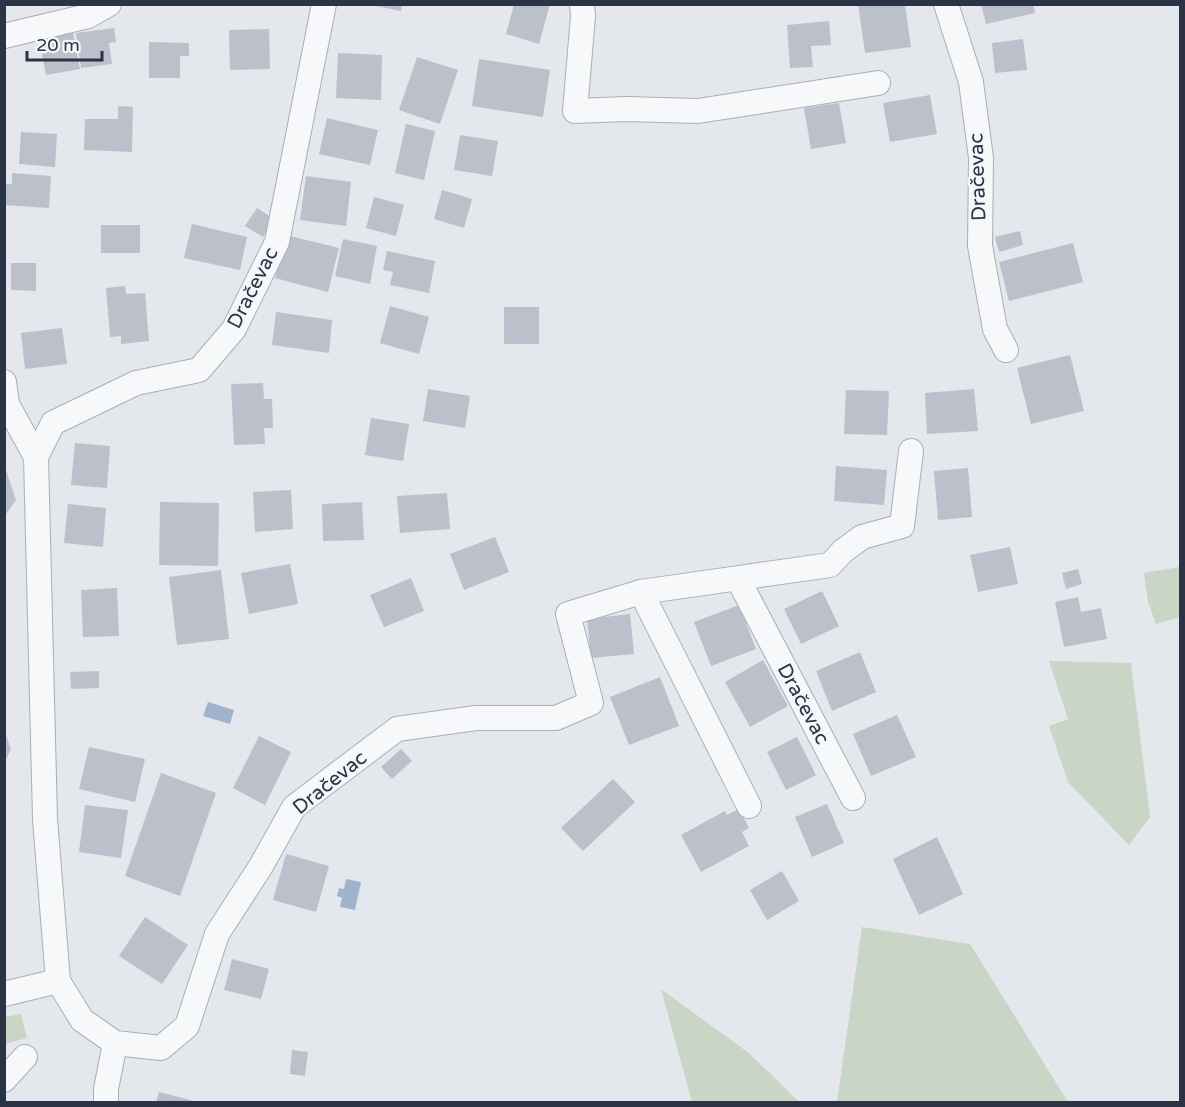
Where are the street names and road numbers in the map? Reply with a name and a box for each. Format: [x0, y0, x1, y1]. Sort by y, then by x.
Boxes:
street label: Dračevac [964, 133, 992, 221]
street label: Dračevac [222, 243, 284, 333]
street label: Dračevac [772, 660, 834, 748]
street label: Dračevac [288, 746, 372, 820]

